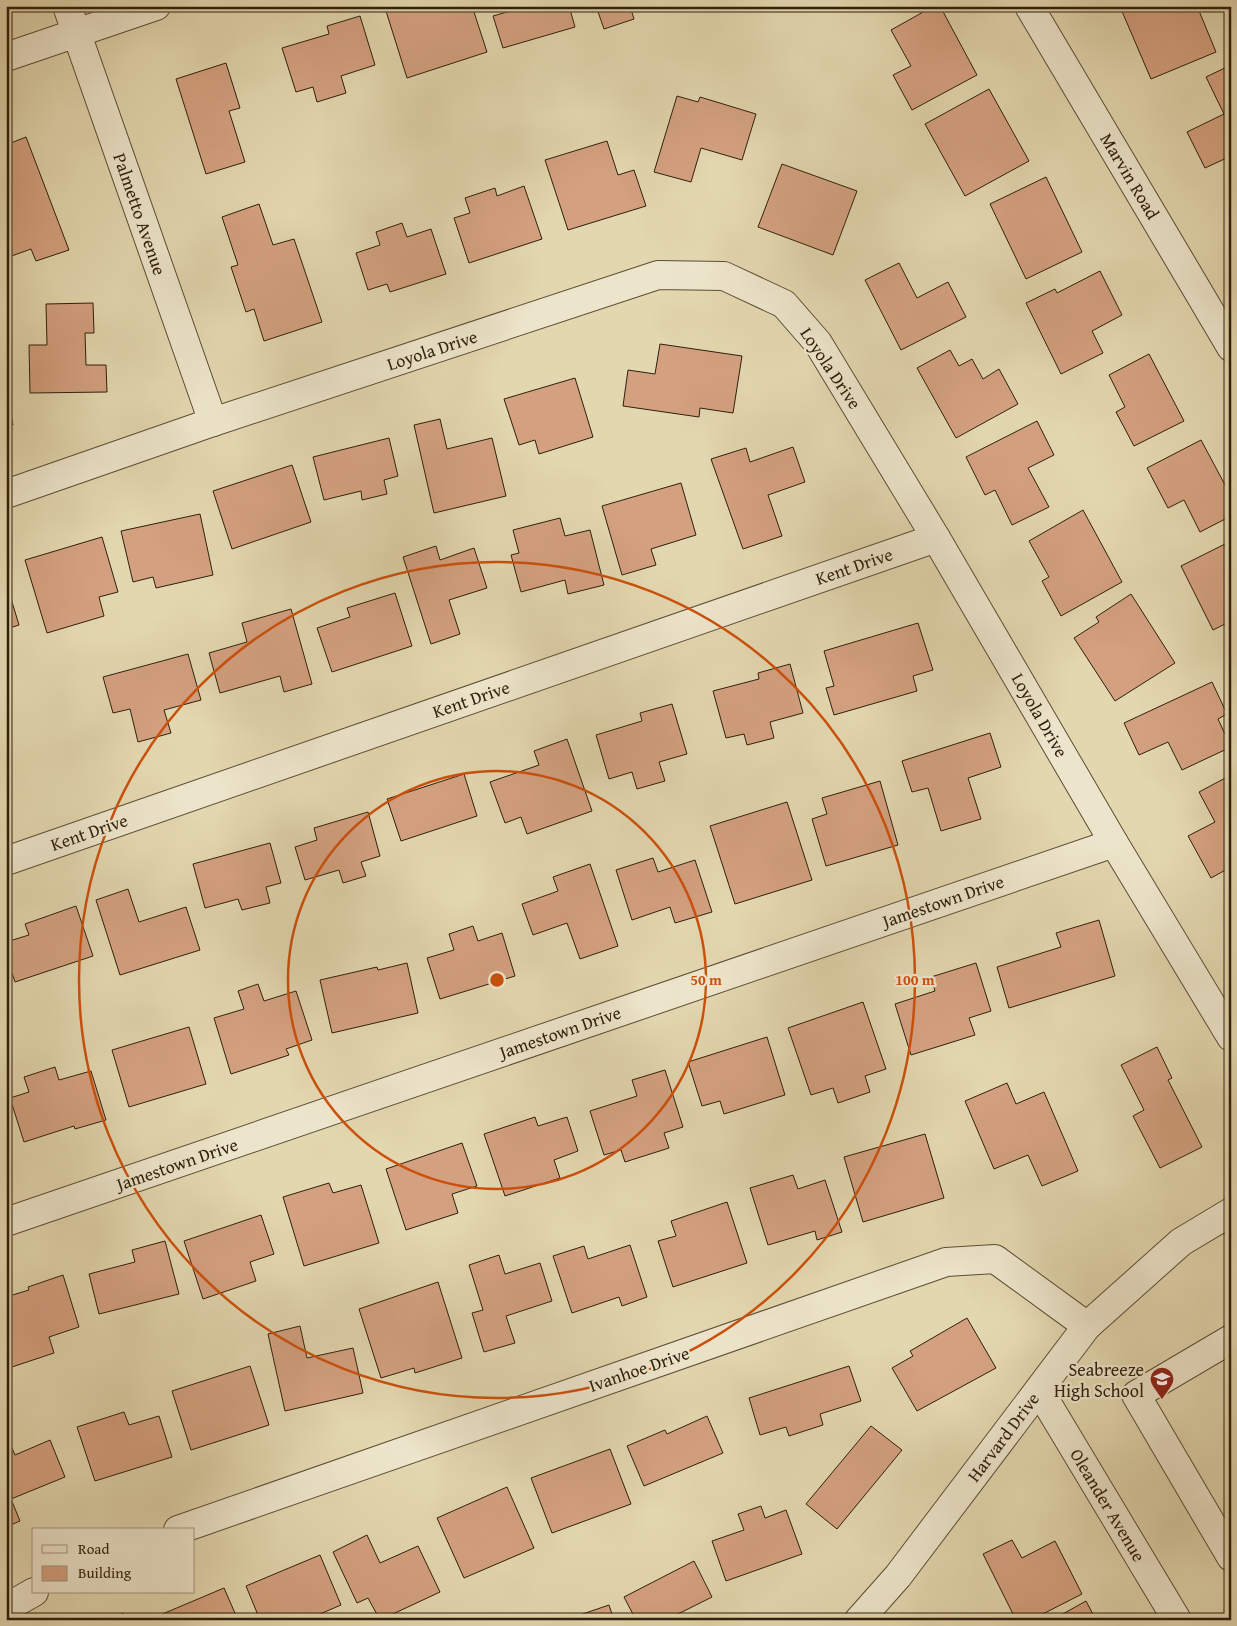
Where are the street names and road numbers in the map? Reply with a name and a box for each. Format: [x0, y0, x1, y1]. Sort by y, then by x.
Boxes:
street label: Marvin Road [1094, 128, 1167, 225]
street label: Palmetto Avenue [106, 149, 174, 279]
street label: Loyola Drive [794, 322, 868, 414]
street label: Loyola Drive [383, 323, 481, 377]
street label: Kent Drive [812, 540, 896, 592]
street label: Loyola Drive [1005, 668, 1075, 762]
street label: Kent Drive [429, 673, 513, 725]
street label: Kent Drive [47, 806, 131, 858]
street label: Jamestown Drive [877, 868, 1007, 935]
street label: Jamestown Drive [494, 999, 624, 1066]
street label: Jamestown Drive [111, 1131, 241, 1198]
street label: Ivanhoe Drive [585, 1339, 693, 1399]
street label: Harvard Drive [960, 1386, 1046, 1488]
street label: Oleander Avenue [1064, 1443, 1152, 1567]

